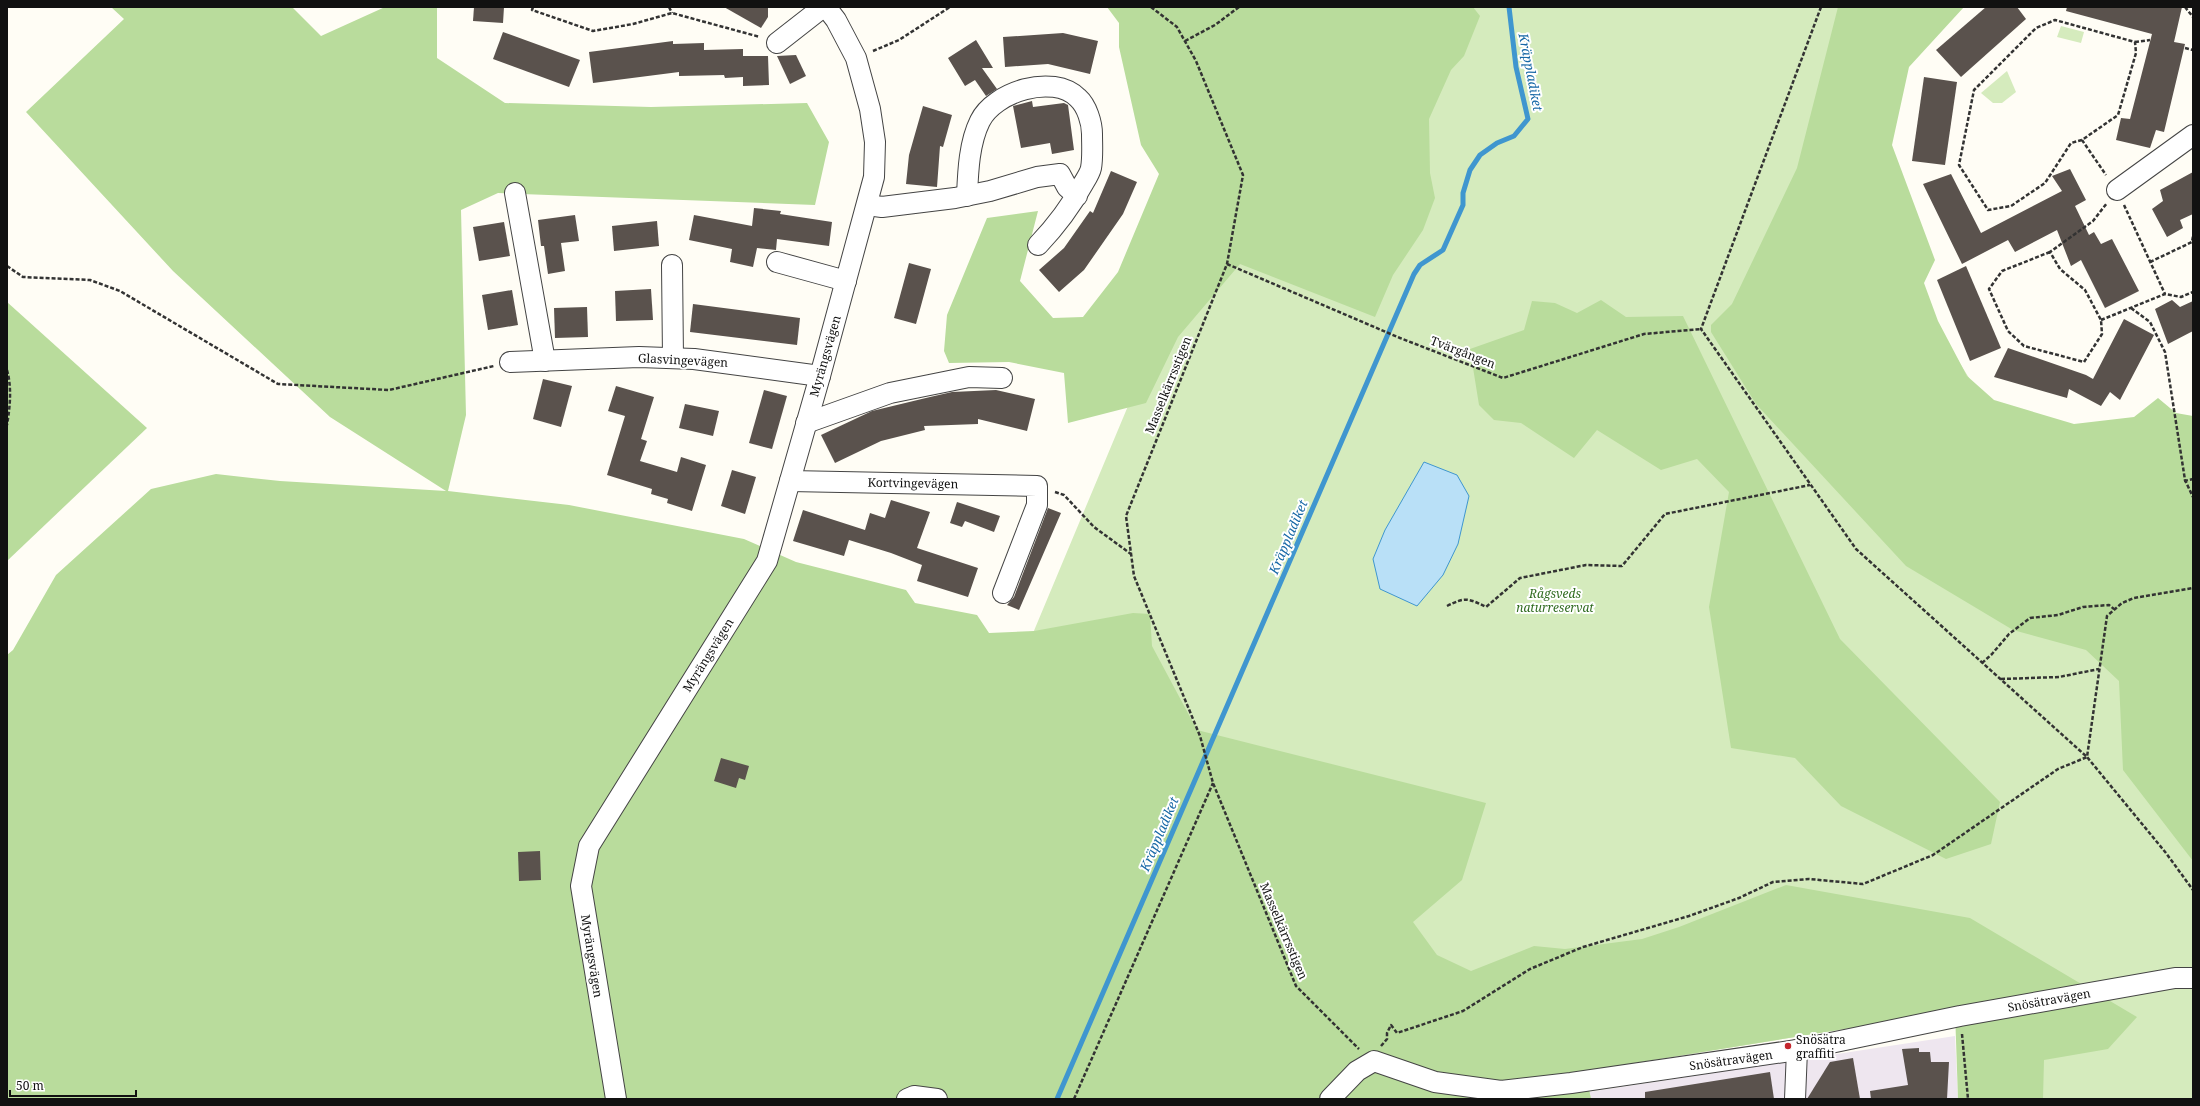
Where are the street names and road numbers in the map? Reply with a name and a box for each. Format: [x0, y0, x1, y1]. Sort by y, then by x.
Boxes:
street label: Myrängsvägen [805, 313, 845, 399]
street label: Tvärgången [1428, 332, 1498, 372]
street label: Masselkärrsstigen [1141, 334, 1195, 436]
street label: Glasvingevägen [638, 349, 729, 371]
street label: Kortvingevägen [868, 474, 959, 492]
street label: Myrängsvägen [678, 615, 738, 695]
street label: Masselkärrsstigen [1256, 880, 1312, 982]
street label: Myrängsvägen [577, 913, 607, 999]
street label: Snösätravägen [2006, 984, 2092, 1016]
street label: Snösätravägen [1688, 1046, 1774, 1074]

